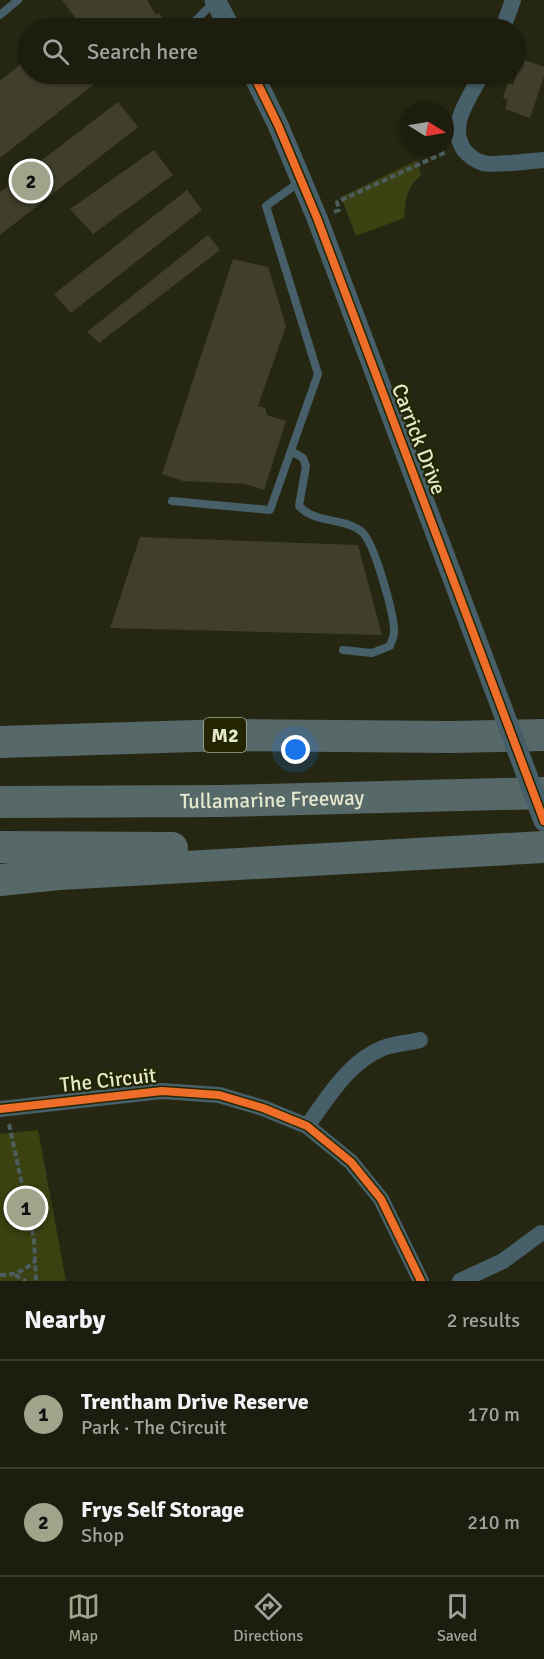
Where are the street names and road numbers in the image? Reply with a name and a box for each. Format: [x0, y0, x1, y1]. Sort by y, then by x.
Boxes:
street label: Carrick Drive [386, 380, 452, 498]
road number: M2 [204, 718, 246, 752]
street label: Tullamarine Freeway [180, 784, 365, 814]
street label: The Circuit [58, 1062, 158, 1098]

